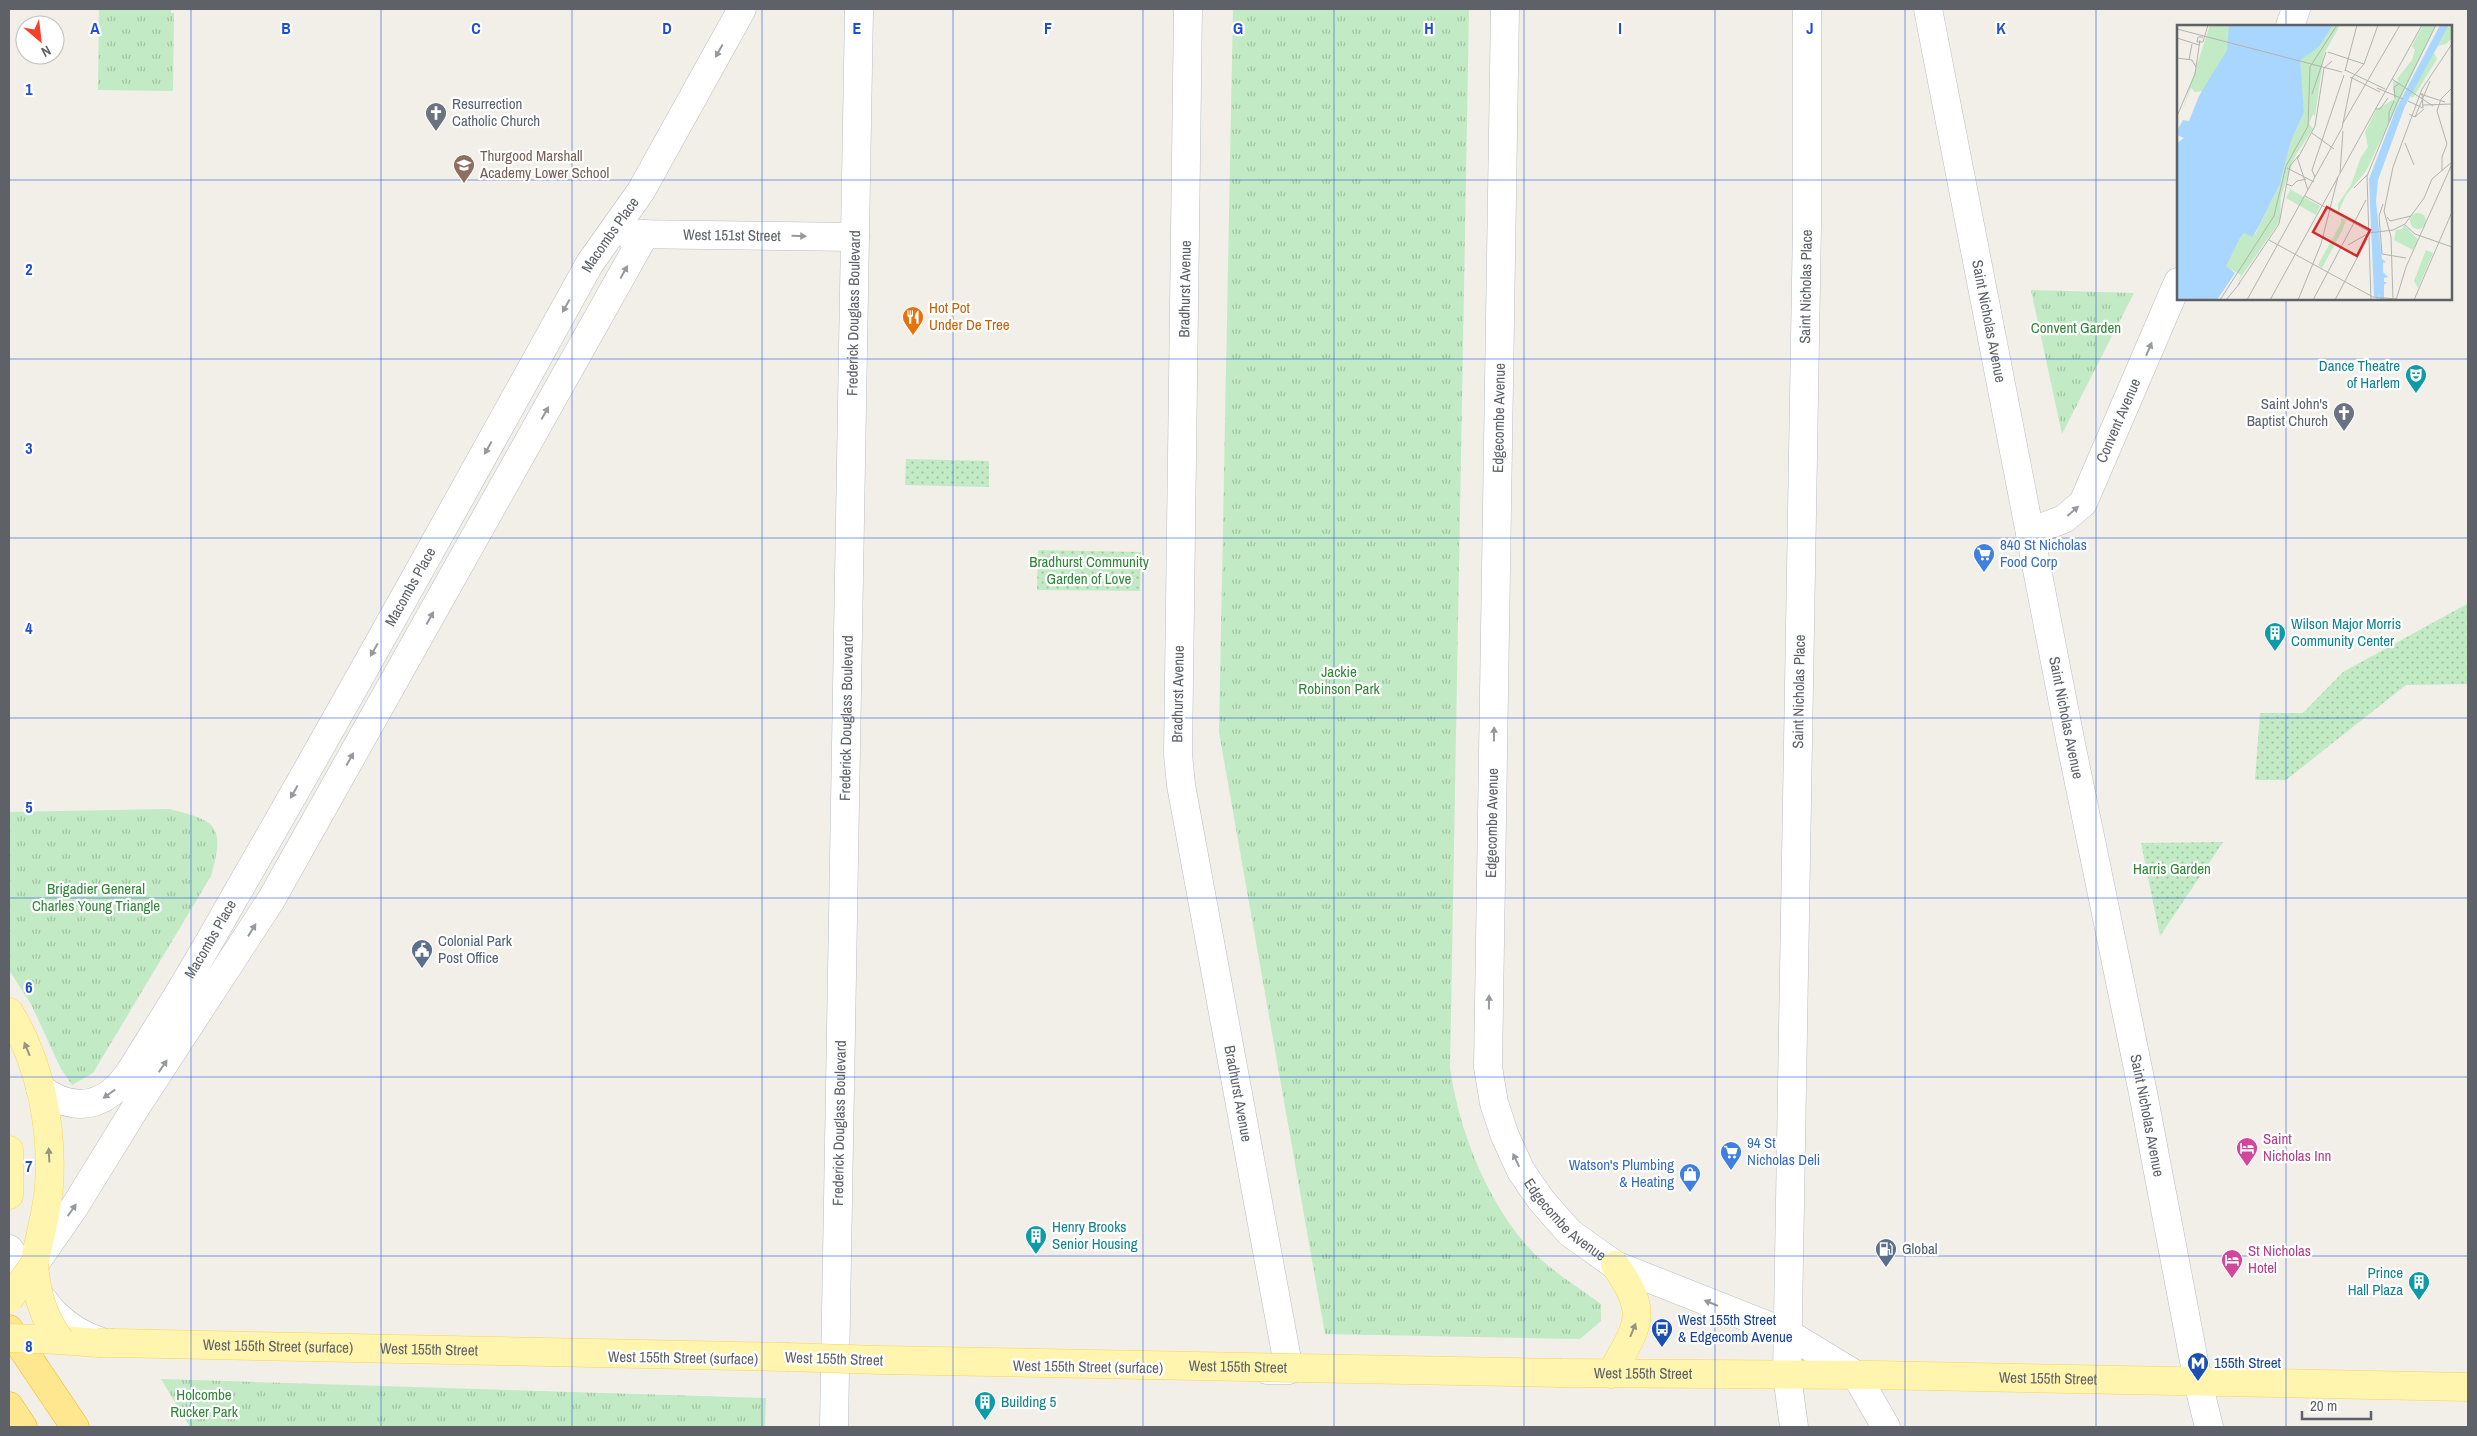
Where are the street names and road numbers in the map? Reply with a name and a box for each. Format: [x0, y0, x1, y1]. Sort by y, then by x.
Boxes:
street label: Macombs Place [576, 193, 644, 276]
street label: West 151st Street [683, 224, 782, 246]
street label: Saint Nicholas Place [1794, 229, 1817, 344]
street label: Frederick Douglass Boulevard [841, 230, 865, 396]
street label: Bradhurst Avenue [1173, 240, 1196, 338]
street label: Saint Nicholas Avenue [1967, 258, 2011, 384]
street label: Edgecombe Avenue [1487, 363, 1510, 473]
street label: Convent Avenue [2091, 375, 2145, 466]
street label: Macombs Place [379, 543, 441, 630]
street label: Saint Nicholas Place [1787, 634, 1810, 749]
street label: Frederick Douglass Boulevard [834, 635, 858, 801]
street label: Bradhurst Avenue [1166, 645, 1189, 743]
street label: Saint Nicholas Avenue [2044, 655, 2089, 781]
street label: Edgecombe Avenue [1480, 768, 1503, 878]
street label: Macombs Place [179, 896, 241, 982]
street label: Frederick Douglass Boulevard [827, 1040, 851, 1206]
street label: Bradhurst Avenue [1219, 1044, 1258, 1144]
street label: Saint Nicholas Avenue [2125, 1052, 2170, 1179]
street label: Edgecombe Avenue [1519, 1174, 1611, 1266]
street label: West 155th Street (surface) [203, 1334, 353, 1358]
street label: West 155th Street [380, 1338, 479, 1361]
street label: West 155th Street (surface) [608, 1346, 758, 1369]
street label: West 155th Street [785, 1346, 884, 1371]
street label: West 155th Street (surface) [1013, 1355, 1163, 1378]
street label: West 155th Street [1189, 1355, 1288, 1378]
street label: West 155th Street [1594, 1362, 1693, 1384]
street label: West 155th Street [1999, 1367, 2098, 1390]

